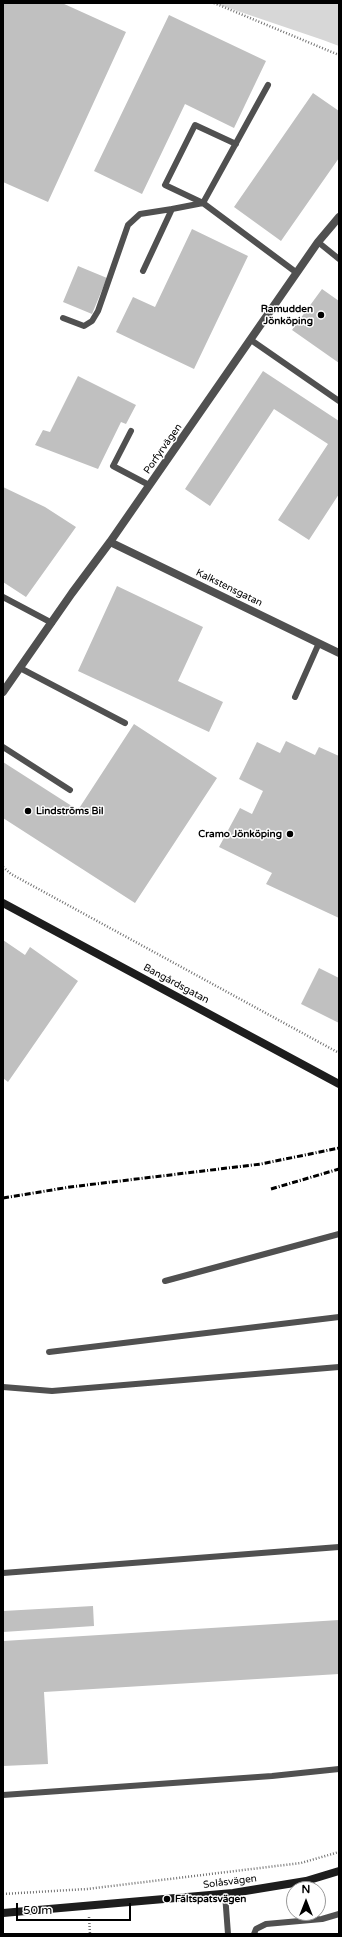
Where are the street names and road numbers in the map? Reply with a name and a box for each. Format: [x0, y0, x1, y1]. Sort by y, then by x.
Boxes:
street label: Porfyrvägen [141, 422, 185, 476]
street label: Kalkstensgatan [194, 567, 264, 609]
street label: Bangårdsgatan [141, 962, 211, 1006]
street label: Solåsvägen [202, 1873, 258, 1891]

